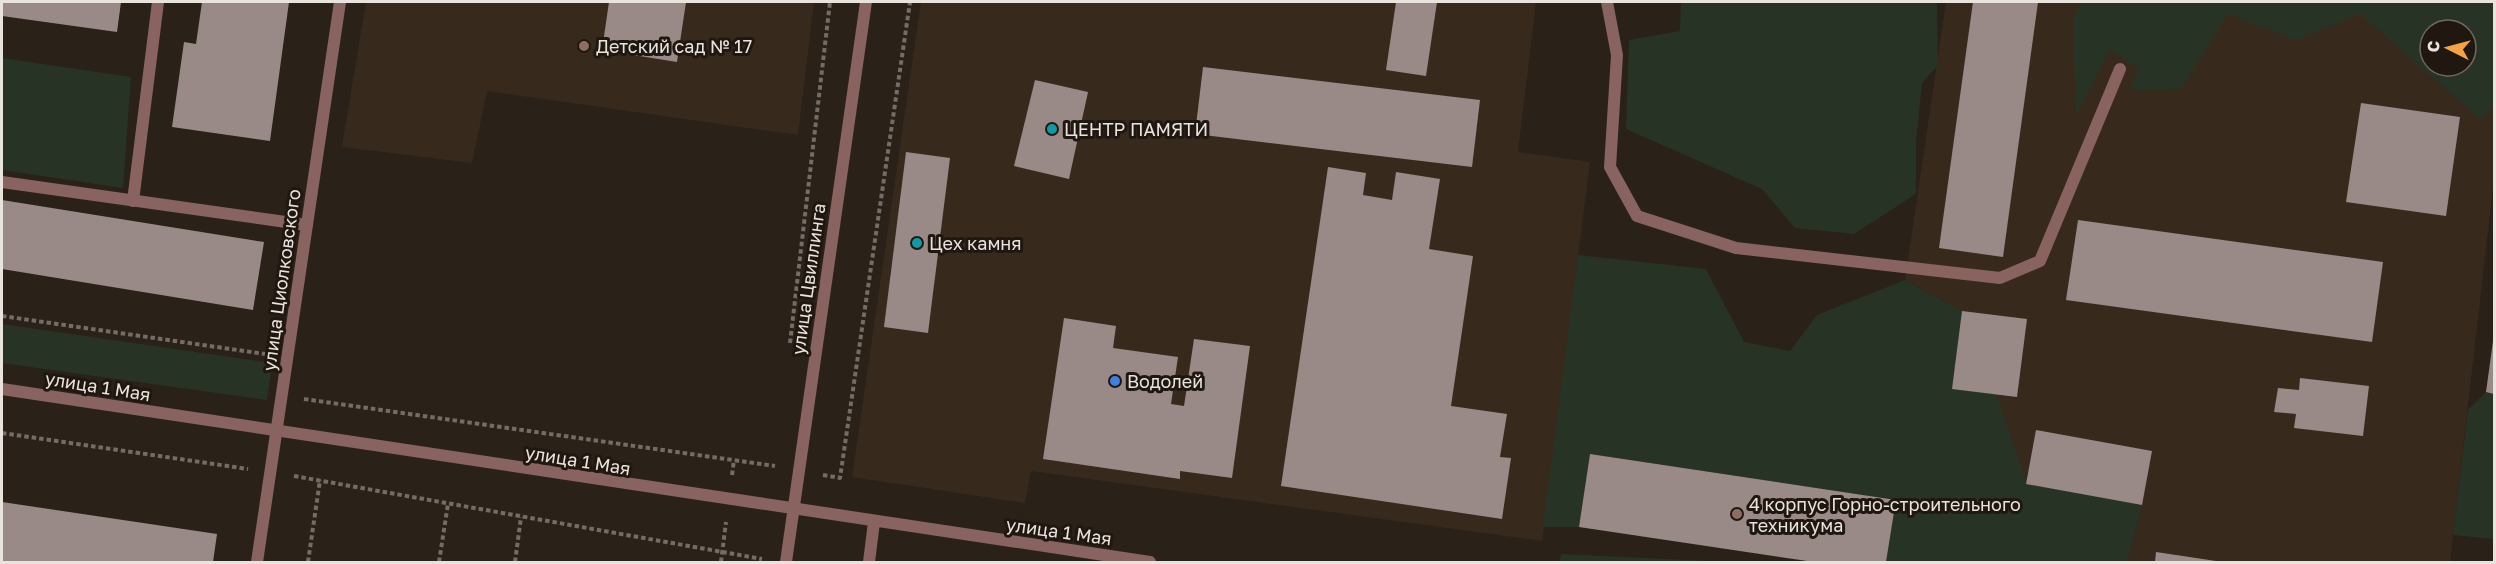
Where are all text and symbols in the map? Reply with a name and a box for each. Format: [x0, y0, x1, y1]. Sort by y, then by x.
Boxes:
north arrow [2418, 18, 2478, 78]
place label: Детский сад № 17 [596, 35, 752, 57]
marker: Детский сад № 17 [577, 39, 591, 53]
text: С [2423, 40, 2444, 53]
place label: ЦЕНТР ПАМЯТИ [1064, 118, 1208, 140]
marker: ЦЕНТР ПАМЯТИ [1045, 122, 1059, 136]
street label: улица Циолковского [257, 188, 305, 372]
street label: улица Цвиллинга [786, 202, 830, 356]
place label: Цех камня [929, 232, 1022, 254]
marker: Цех камня [910, 236, 924, 250]
street label: улица 1 Мая [44, 367, 152, 405]
place label: Водолей [1127, 370, 1203, 392]
marker: Водолей [1108, 374, 1122, 388]
street label: улица 1 Мая [524, 441, 632, 479]
place label: 4 корпус Горно-строительного техникума [1749, 493, 2021, 536]
marker: 4 корпус Горно-строительного техникума [1730, 507, 1744, 521]
street label: улица 1 Мая [1005, 513, 1113, 549]

